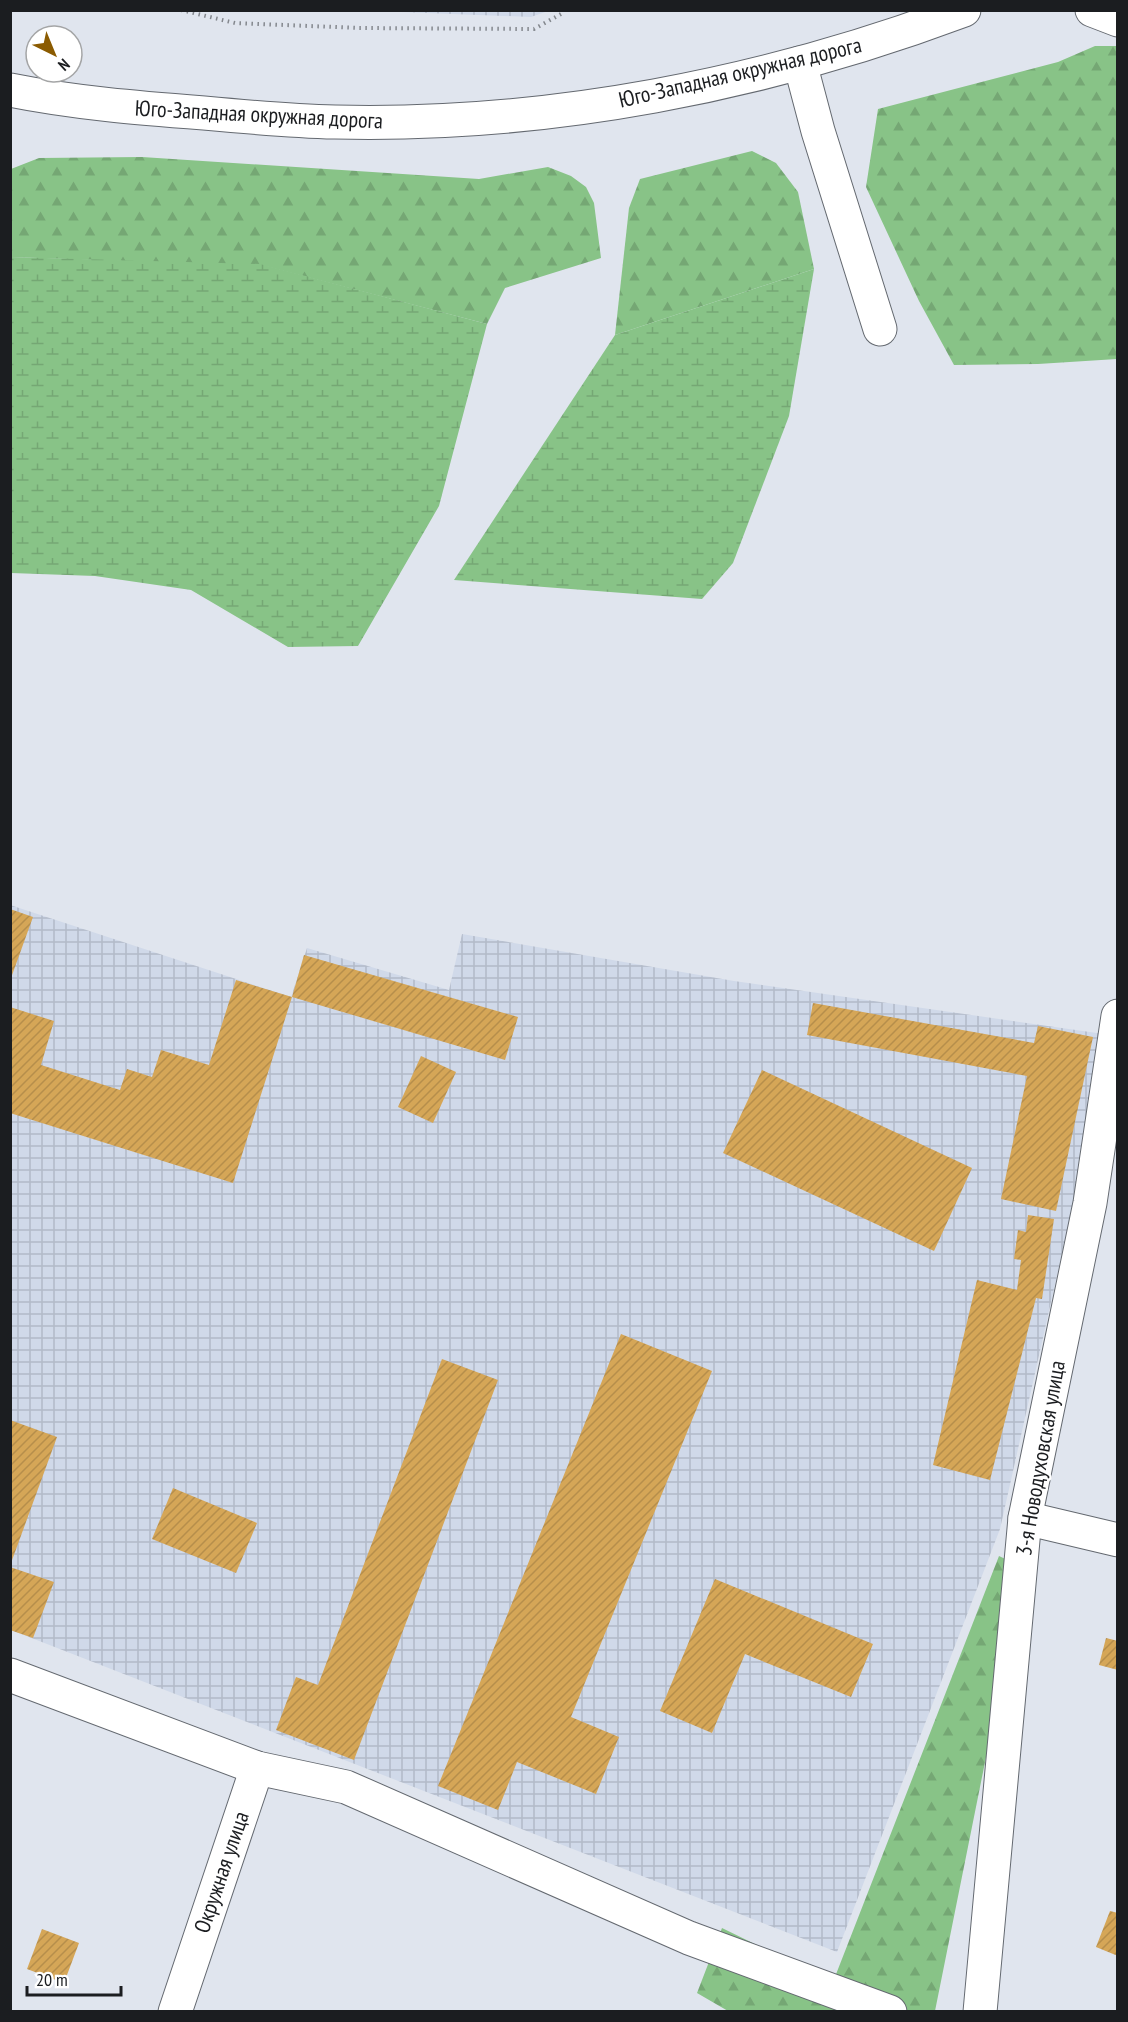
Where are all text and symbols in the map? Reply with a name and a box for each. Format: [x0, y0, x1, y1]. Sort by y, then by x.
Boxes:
north arrow [24, 24, 84, 84]
street label: Юго-Западная окружная дорога [616, 30, 864, 114]
text: N [54, 55, 74, 75]
street label: Юго-Западная окружная дорога [134, 94, 384, 134]
street label: 3-я Новодуховская улица [1009, 1358, 1071, 1558]
street label: Окружная улица [187, 1808, 255, 1936]
scale bar [27, 1959, 122, 1997]
text: 20 m [36, 1968, 68, 1991]

